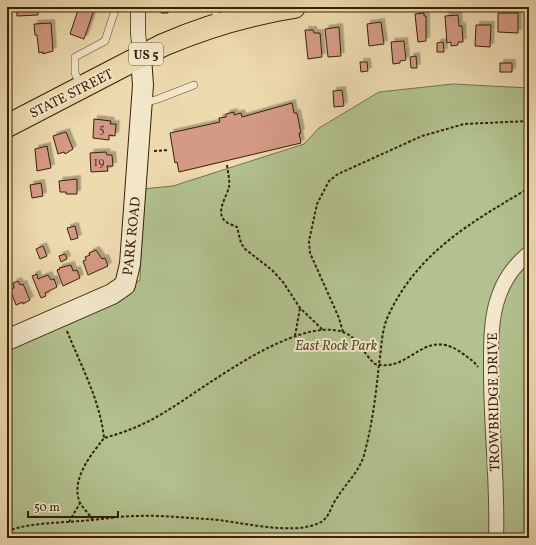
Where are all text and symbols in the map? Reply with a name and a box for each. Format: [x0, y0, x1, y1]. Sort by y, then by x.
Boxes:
road number: US 5 [129, 43, 163, 65]
street label: STATE STREET [27, 65, 117, 124]
house number: 5 [99, 122, 105, 138]
house number: 19 [94, 155, 104, 171]
street label: PARK ROAD [119, 196, 146, 276]
street label: TROWBRIDGE DRIVE [484, 332, 505, 472]
park label: East Rock Park [295, 337, 378, 356]
scale bar [28, 493, 118, 519]
text: 50 m [34, 500, 60, 516]

